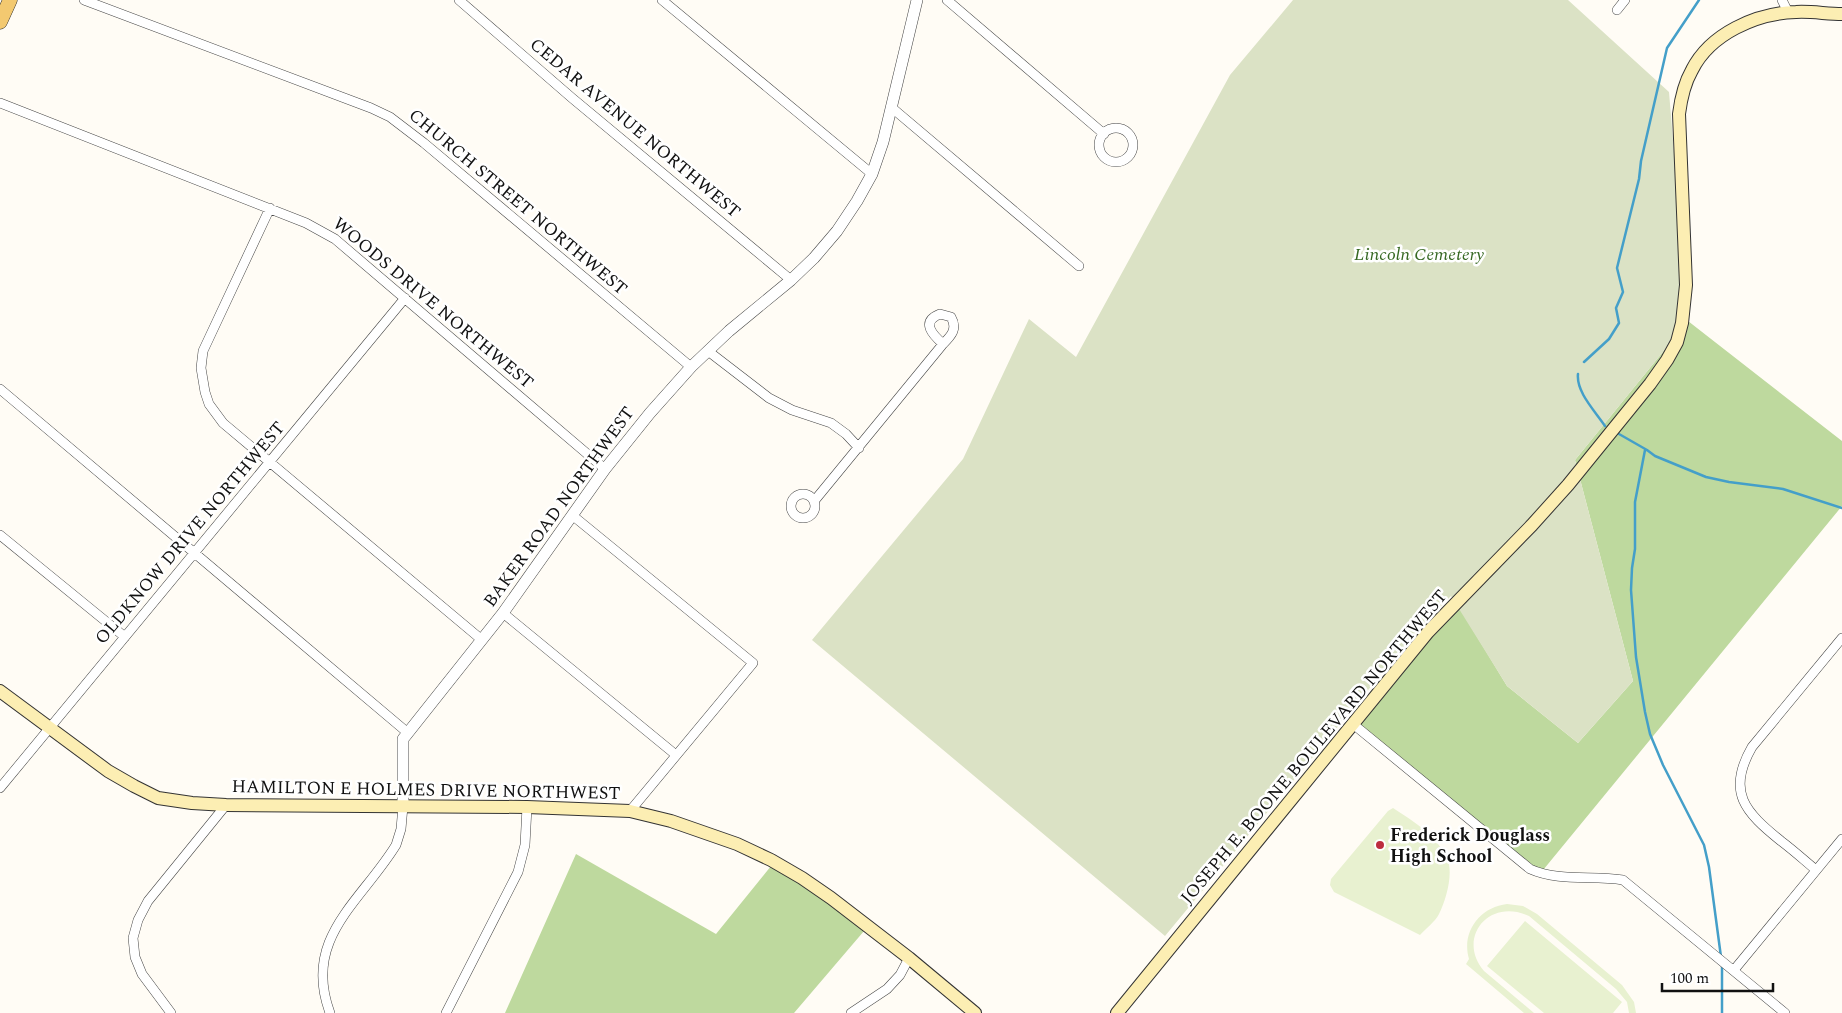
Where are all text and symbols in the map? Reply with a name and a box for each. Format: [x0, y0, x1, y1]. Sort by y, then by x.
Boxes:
street label: CEDAR AVENUE NORTHWEST [523, 31, 747, 225]
street label: CHURCH STREET NORTHWEST [403, 102, 633, 302]
street label: WOODS DRIVE NORTHWEST [327, 211, 539, 395]
park label: Lincoln Cemetery [1354, 241, 1484, 268]
street label: BAKER ROAD NORTHWEST [477, 401, 641, 613]
street label: OLDKNOW DRIVE NORTHWEST [88, 415, 292, 651]
street label: JOSEPH E. BOONE BOULEVARD NORTHWEST [1174, 584, 1454, 910]
street label: HAMILTON E HOLMES DRIVE NORTHWEST [231, 773, 621, 807]
place label: Frederick Douglass High School [1390, 822, 1550, 870]
marker: Frederick Douglass High School [1374, 839, 1386, 851]
scale bar [1662, 960, 1773, 992]
text: 100 m [1670, 967, 1709, 990]

